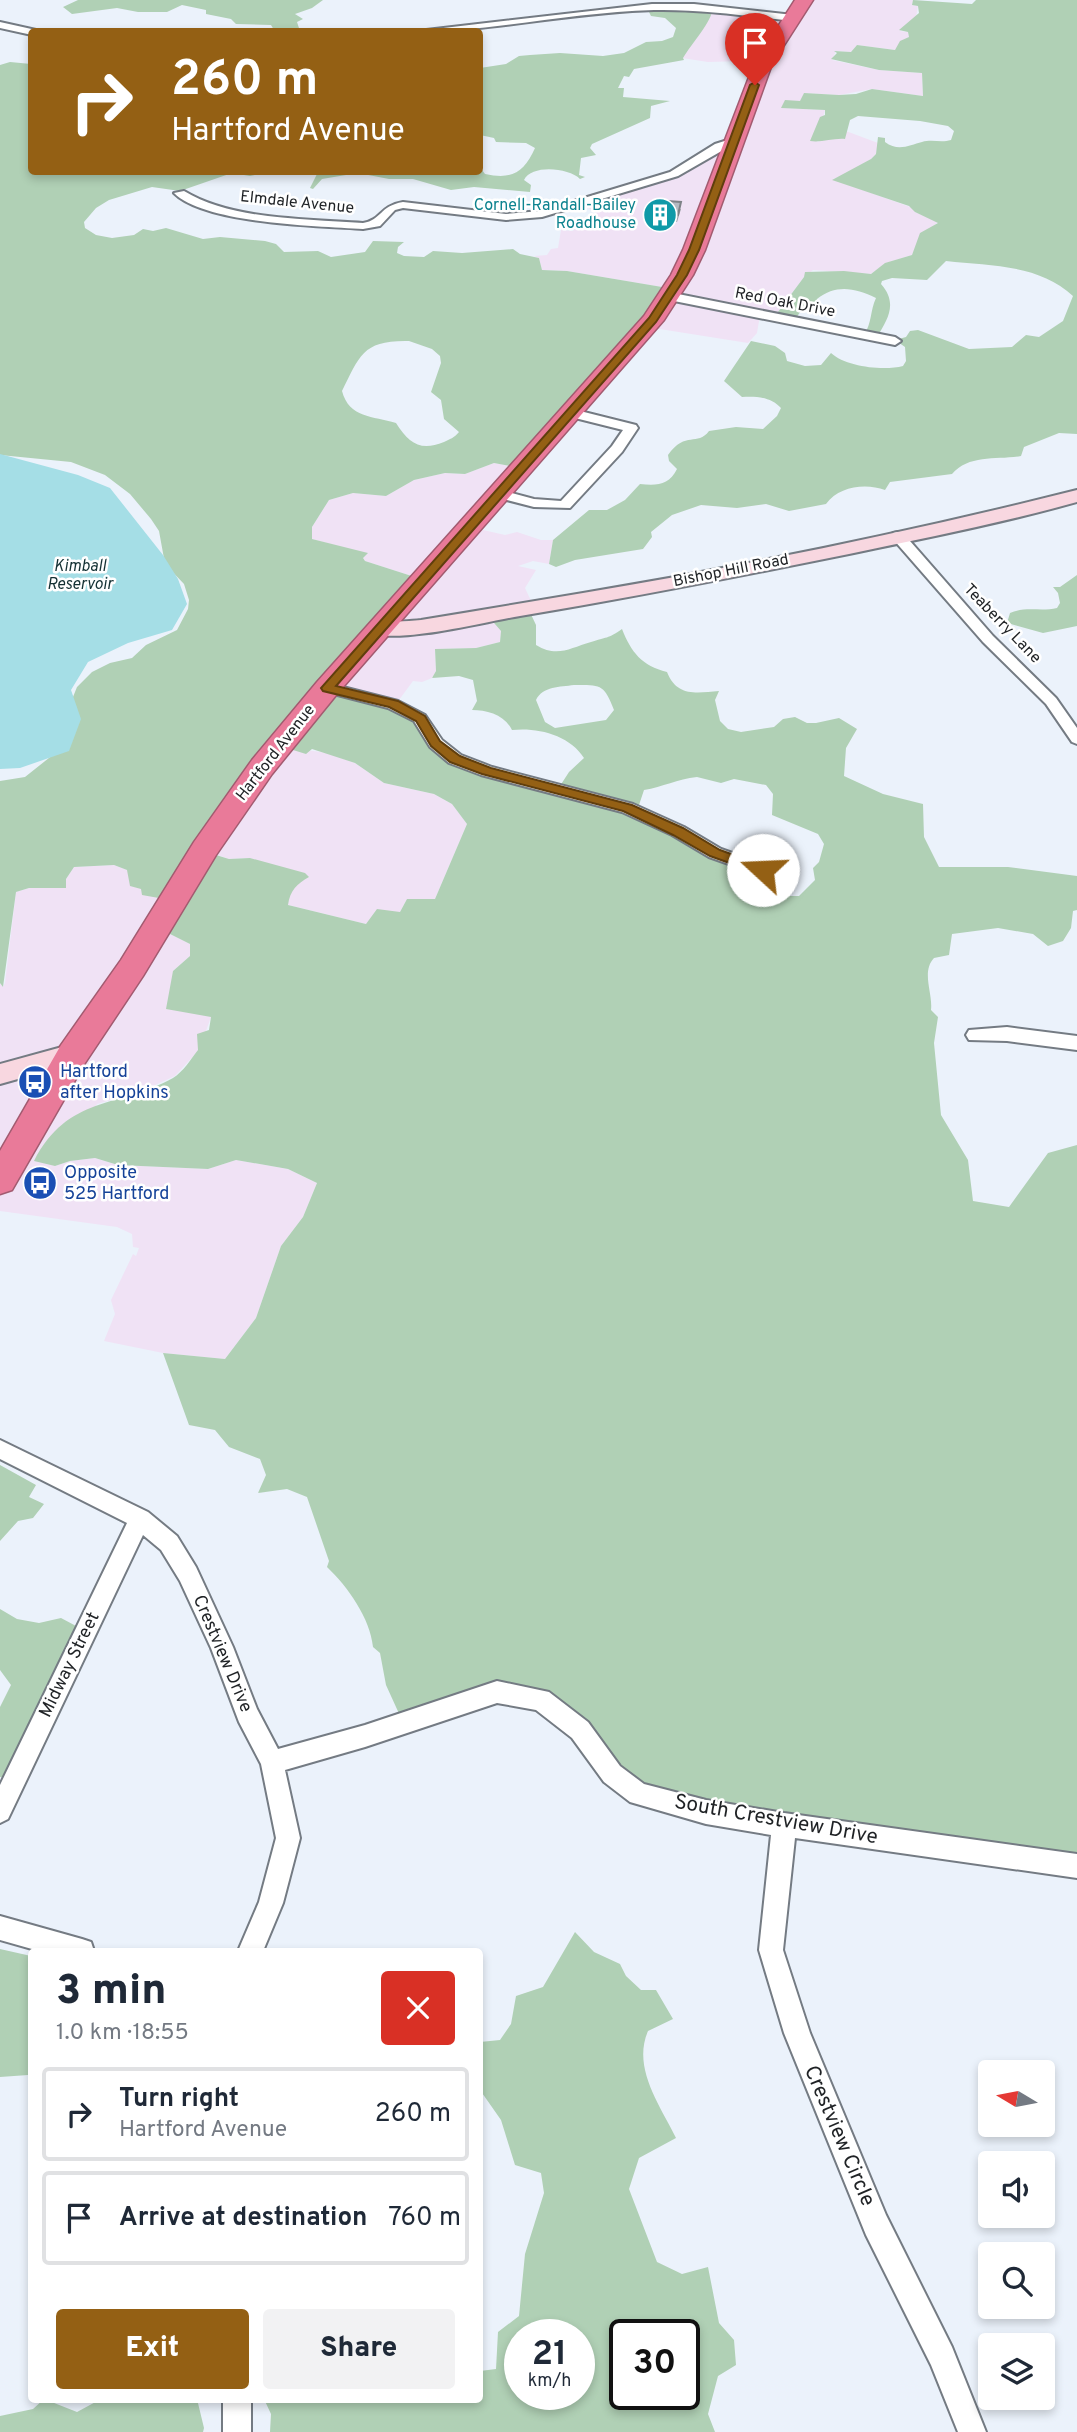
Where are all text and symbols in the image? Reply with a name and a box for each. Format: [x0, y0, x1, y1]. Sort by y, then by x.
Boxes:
pin [725, 13, 785, 85]
icon: arrive [736, 24, 774, 62]
text: 260 m [171, 51, 318, 113]
icon: right [56, 56, 147, 147]
text: Hartford Avenue [171, 112, 405, 152]
street label: Elmdale Avenue [239, 187, 355, 219]
place label: Cornell-Randall-Bailey Roadhouse [474, 196, 636, 234]
building icon: Cornell-Randall-Bailey Roadhouse [641, 196, 679, 234]
street label: Red Oak Drive [733, 283, 837, 323]
street label: Bishop Hill Road [671, 550, 791, 592]
water label: Kimball Reservoir [47, 557, 115, 595]
street label: Teaberry Lane [959, 580, 1045, 668]
street label: Hartford Avenue [232, 701, 320, 805]
position arrow [726, 833, 800, 907]
place label: Hartford after Hopkins [60, 1061, 169, 1105]
bus stop icon: Hartford after Hopkins [16, 1063, 54, 1101]
place label: Opposite 525 Hartford [64, 1162, 169, 1206]
bus stop icon: Opposite 525 Hartford [21, 1164, 59, 1202]
street label: Crestview Drive [187, 1592, 257, 1716]
street label: Midway Street [35, 1608, 105, 1722]
street label: South Crestview Drive [672, 1789, 880, 1851]
text: 3 min [56, 1966, 167, 2019]
button: close [381, 1971, 455, 2045]
text: 1.0 km · 18:55 [56, 2019, 189, 2048]
north arrow [978, 2060, 1055, 2137]
map controls [978, 2060, 1055, 2410]
street label: Crestview Circle [797, 2061, 881, 2211]
text: Turn right [119, 2083, 239, 2116]
icon: right [60, 2095, 98, 2133]
text: 260 m [375, 2098, 451, 2131]
text: Hartford Avenue [119, 2116, 287, 2145]
button: sound [978, 2151, 1055, 2228]
icon: arrive [60, 2199, 98, 2237]
text: Arrive at destination [119, 2202, 367, 2235]
text: 760 m [388, 2202, 461, 2235]
button: search [978, 2242, 1055, 2319]
button: Exit [56, 2309, 249, 2389]
button: Share [263, 2309, 455, 2389]
speed limit sign: 30 [609, 2319, 700, 2410]
text: 21 [532, 2333, 567, 2377]
button: layers [978, 2333, 1055, 2410]
text: km/h [528, 2370, 571, 2393]

